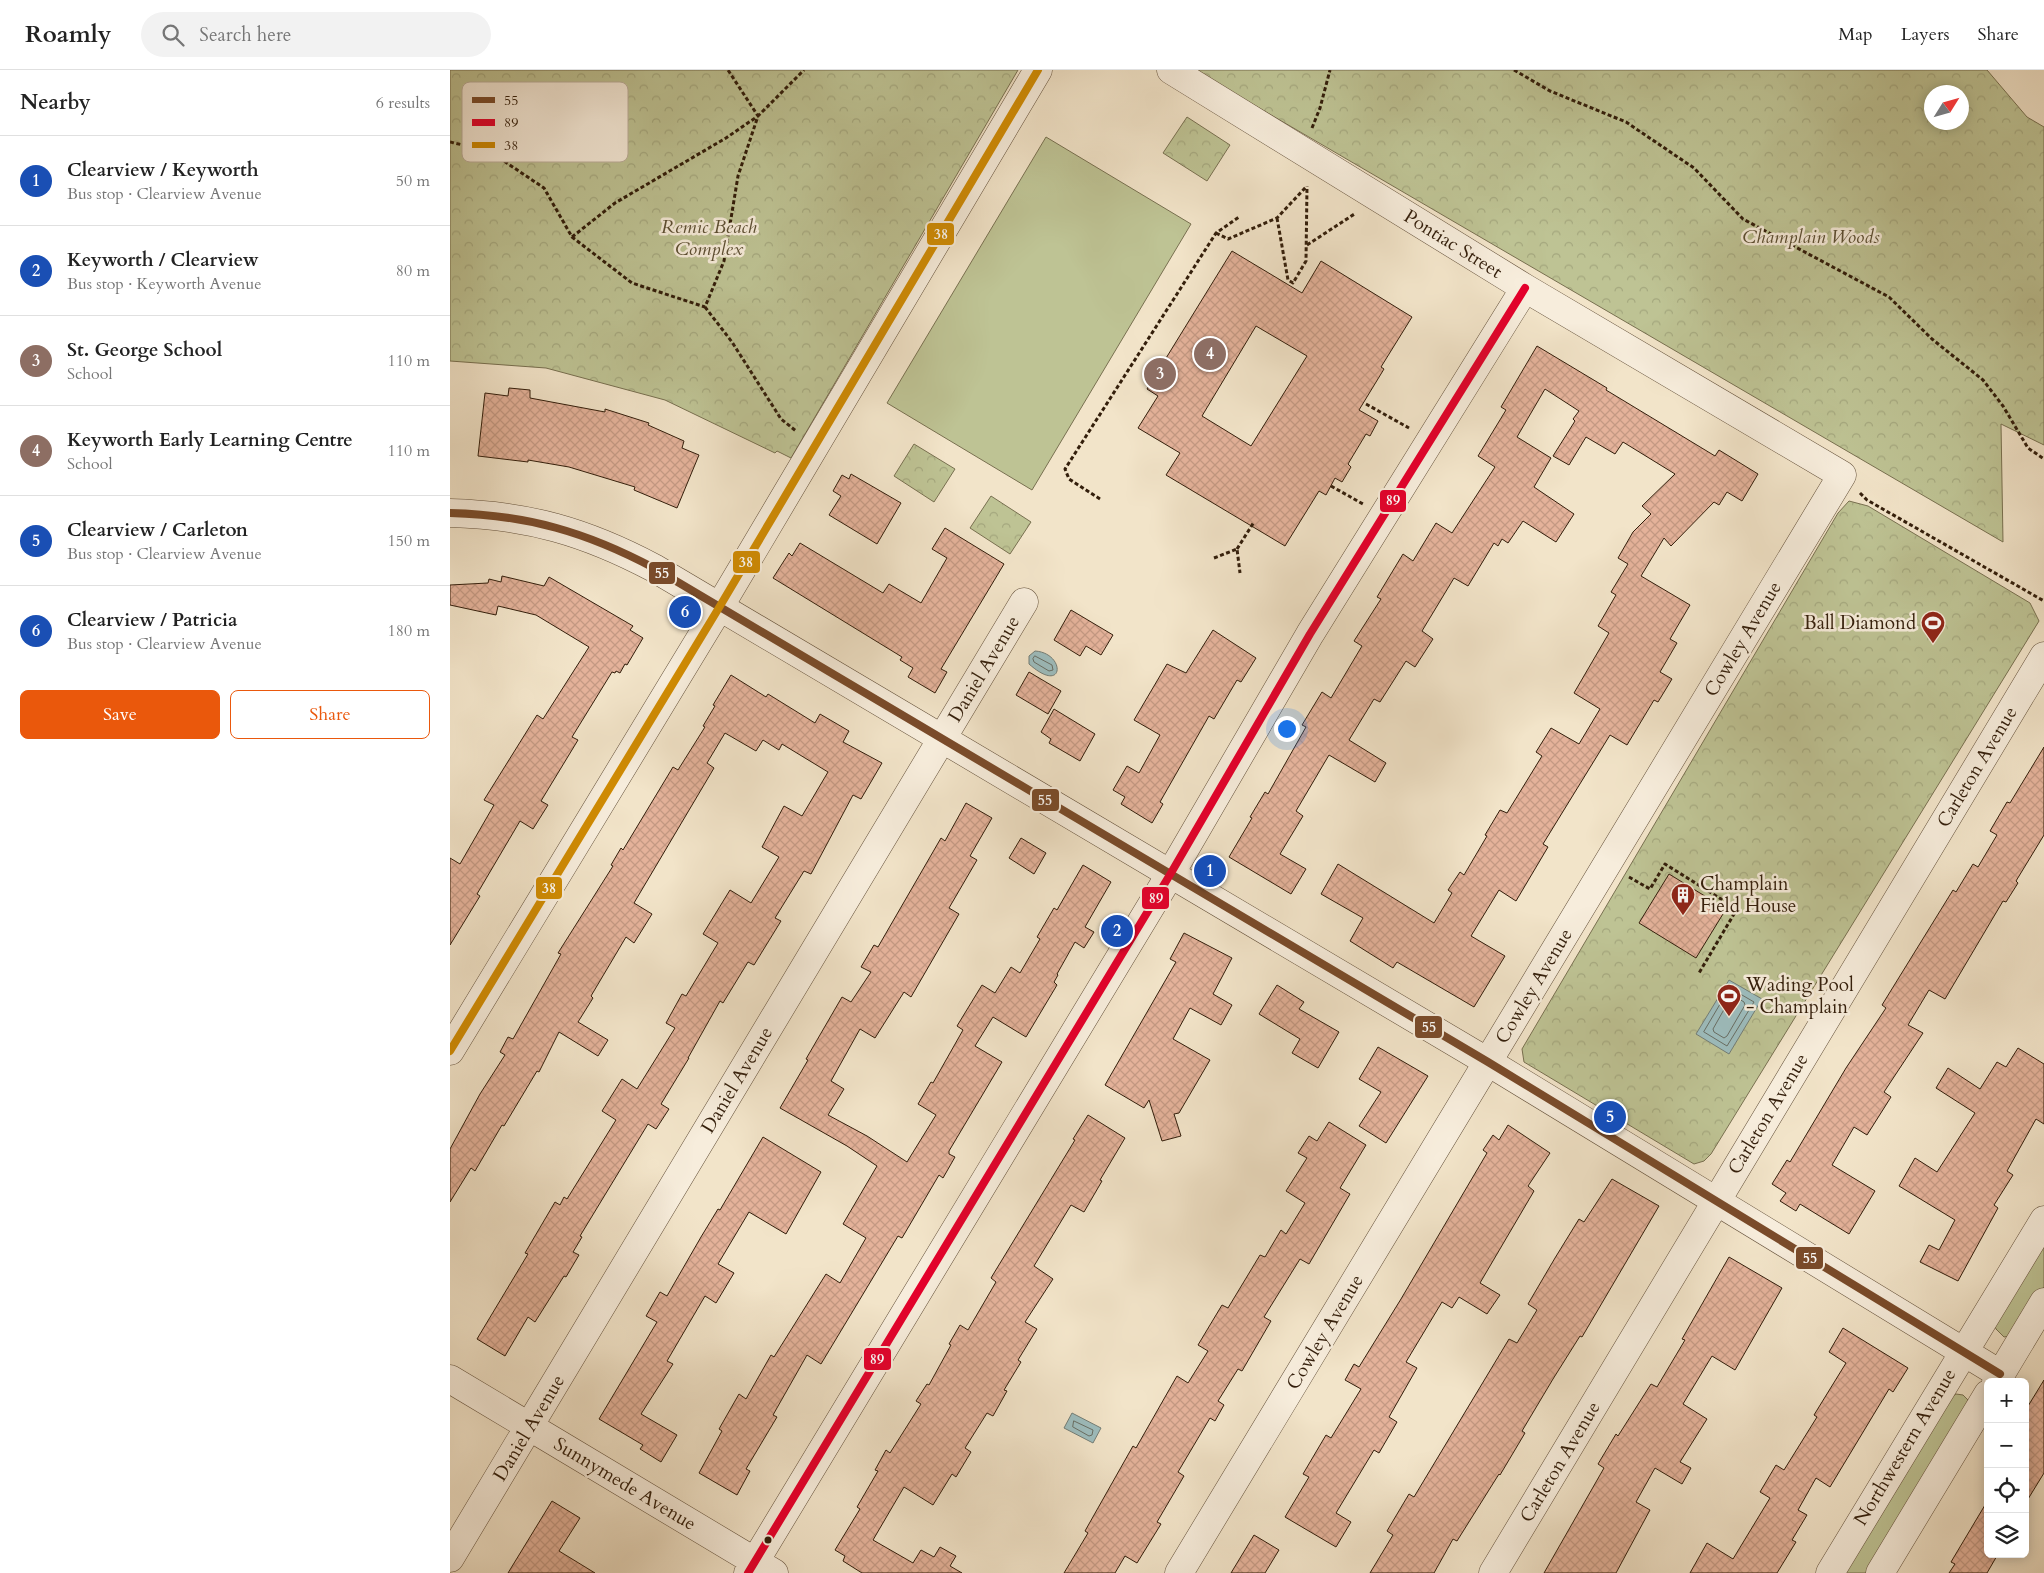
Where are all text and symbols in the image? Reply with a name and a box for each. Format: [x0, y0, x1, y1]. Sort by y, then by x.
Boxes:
search box [141, 12, 491, 57]
text: Roamly [25, 18, 111, 51]
icon: search [159, 21, 187, 49]
text: Search here [199, 22, 291, 48]
text: Map [1838, 22, 1873, 47]
text: Layers [1901, 22, 1950, 47]
text: Share [1978, 22, 2019, 47]
legend [462, 82, 628, 162]
north arrow [1924, 85, 1969, 130]
text: Nearby [20, 88, 91, 117]
text: 55 [504, 91, 518, 110]
text: 6 results [376, 92, 430, 114]
text: 89 [504, 113, 518, 132]
text: 38 [504, 136, 518, 155]
text: Clearview / Keyworth [67, 157, 259, 183]
text: 1 [32, 170, 40, 192]
text: 50 m [396, 170, 430, 192]
text: Bus stop · Clearview Avenue [67, 183, 262, 205]
street label: Pontiac Street [1399, 203, 1507, 285]
park label: Remic Beach Complex [661, 214, 757, 262]
line badge: 38 [926, 222, 955, 246]
park label: Champlain Woods [1742, 224, 1880, 250]
text: 38 [934, 225, 948, 244]
text: Keyworth / Clearview [67, 247, 259, 273]
text: 2 [32, 260, 40, 282]
text: 80 m [396, 260, 430, 282]
text: Bus stop · Keyworth Avenue [67, 273, 261, 295]
pin: 4 [1194, 335, 1226, 373]
text: St. George School [67, 337, 222, 363]
text: 3 [32, 350, 40, 372]
text: 110 m [388, 350, 430, 372]
pin: 3 [1144, 355, 1176, 393]
text: School [67, 363, 112, 385]
text: Keyworth Early Learning Centre [67, 427, 353, 453]
text: 4 [32, 440, 40, 462]
text: 110 m [388, 440, 430, 462]
text: School [67, 453, 112, 475]
line badge: 89 [1379, 489, 1407, 513]
text: 89 [1386, 491, 1400, 510]
text: Clearview / Carleton [67, 517, 248, 543]
text: 5 [32, 530, 40, 552]
text: 150 m [388, 530, 430, 552]
text: Bus stop · Clearview Avenue [67, 543, 262, 565]
line badge: 38 [732, 550, 761, 574]
text: 38 [739, 553, 753, 572]
line badge: 55 [648, 561, 676, 585]
text: 55 [655, 564, 669, 583]
street label: Cowley Avenue [1698, 576, 1788, 702]
pin: 6 [669, 593, 701, 631]
text: Clearview / Patricia [67, 607, 238, 633]
place label: Ball Diamond [1804, 610, 1916, 636]
sports icon: Ball Diamond [1920, 610, 1946, 644]
street label: Daniel Avenue [942, 611, 1026, 727]
text: 6 [32, 620, 40, 642]
text: 180 m [388, 620, 430, 642]
text: Bus stop · Clearview Avenue [67, 633, 262, 655]
button: Save [20, 690, 220, 739]
button: Share [230, 690, 430, 739]
street label: Carleton Avenue [1931, 702, 2023, 832]
your location [1274, 716, 1300, 742]
line badge: 55 [1031, 788, 1060, 812]
text: 55 [1038, 791, 1052, 810]
pin: 1 [1194, 852, 1226, 890]
place label: Champlain Field House [1700, 871, 1796, 919]
line badge: 38 [535, 876, 563, 900]
text: 38 [542, 879, 556, 898]
building icon: Champlain Field House [1670, 882, 1696, 916]
line badge: 89 [1141, 886, 1170, 910]
text: 89 [1149, 889, 1163, 908]
pin: 2 [1101, 912, 1133, 950]
street label: Cowley Avenue [1489, 923, 1579, 1049]
place label: Wading Pool - Champlain [1745, 972, 1854, 1020]
sports icon: Wading Pool - Champlain [1716, 983, 1742, 1017]
line badge: 55 [1414, 1015, 1443, 1039]
text: 55 [1422, 1018, 1436, 1037]
street label: Daniel Avenue [695, 1022, 779, 1138]
street label: Carleton Avenue [1722, 1049, 1814, 1179]
pin: 5 [1594, 1098, 1626, 1136]
line badge: 55 [1795, 1246, 1824, 1270]
text: 55 [1803, 1249, 1817, 1268]
street label: Cowley Avenue [1280, 1269, 1370, 1395]
line badge: 89 [863, 1347, 892, 1371]
text: 89 [870, 1350, 884, 1369]
street label: Northwestern Avenue [1848, 1364, 1962, 1530]
street label: Daniel Avenue [487, 1370, 571, 1486]
map controls [1984, 1378, 2029, 1558]
button: + [1984, 1378, 2029, 1423]
street label: Carleton Avenue [1514, 1397, 1606, 1527]
button: − [1984, 1423, 2029, 1468]
street label: Sunnymede Avenue [549, 1431, 701, 1537]
button: locate [1984, 1468, 2029, 1513]
button: layers [1984, 1513, 2029, 1558]
unlabelled marker [763, 1535, 773, 1545]

